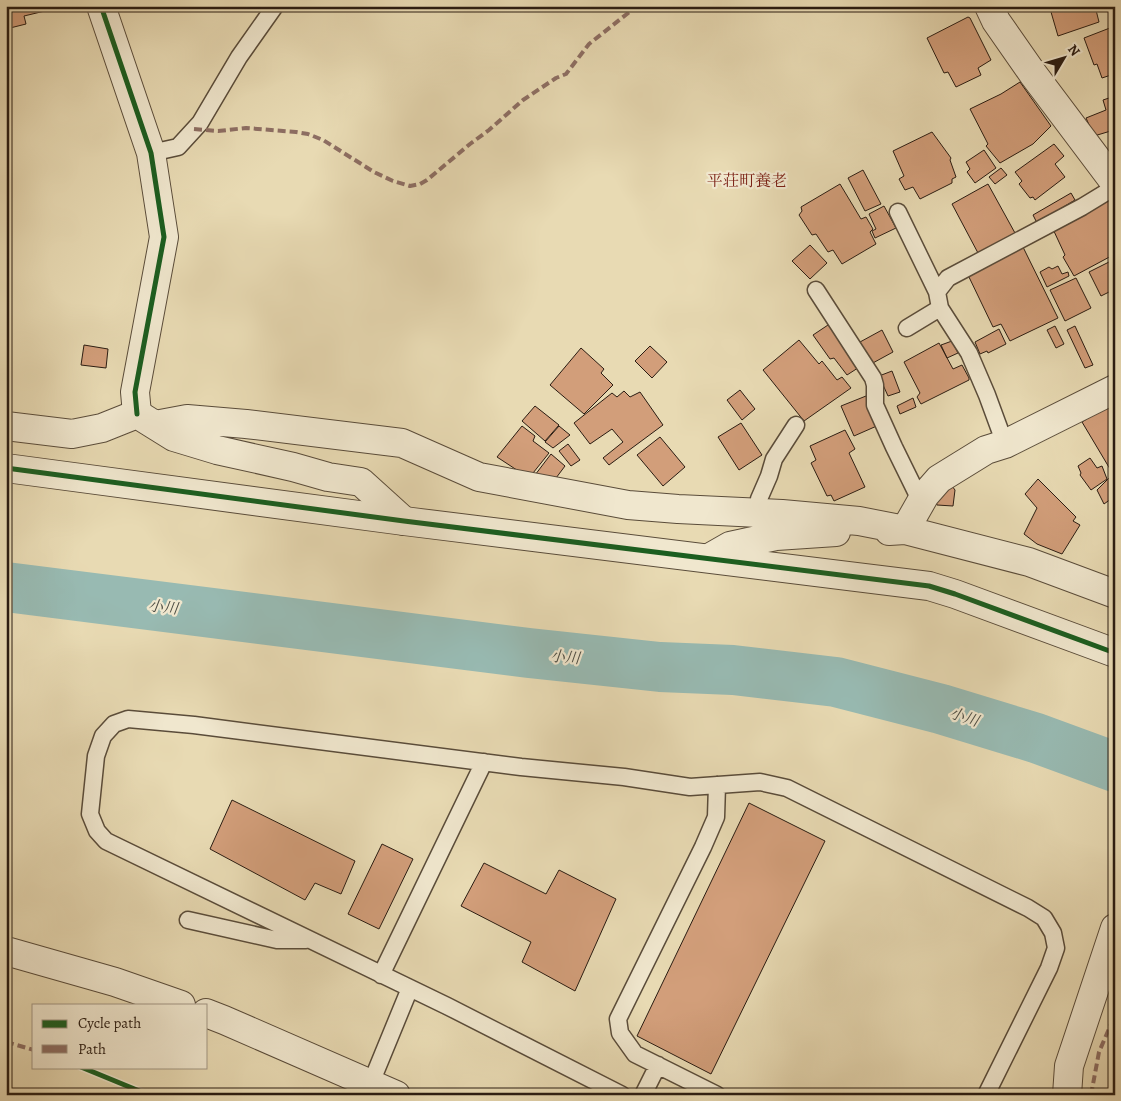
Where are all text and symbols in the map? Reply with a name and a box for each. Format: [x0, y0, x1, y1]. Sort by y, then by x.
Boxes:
north arrow [1038, 32, 1088, 82]
text: N [1063, 40, 1084, 60]
district label: 平荘町養老 [707, 170, 787, 192]
water label: 小川 [147, 595, 181, 619]
water label: 小川 [549, 646, 583, 668]
water label: 小川 [947, 703, 983, 732]
legend [32, 1004, 208, 1068]
text: Cycle path [78, 1013, 141, 1033]
text: Path [78, 1039, 106, 1059]

